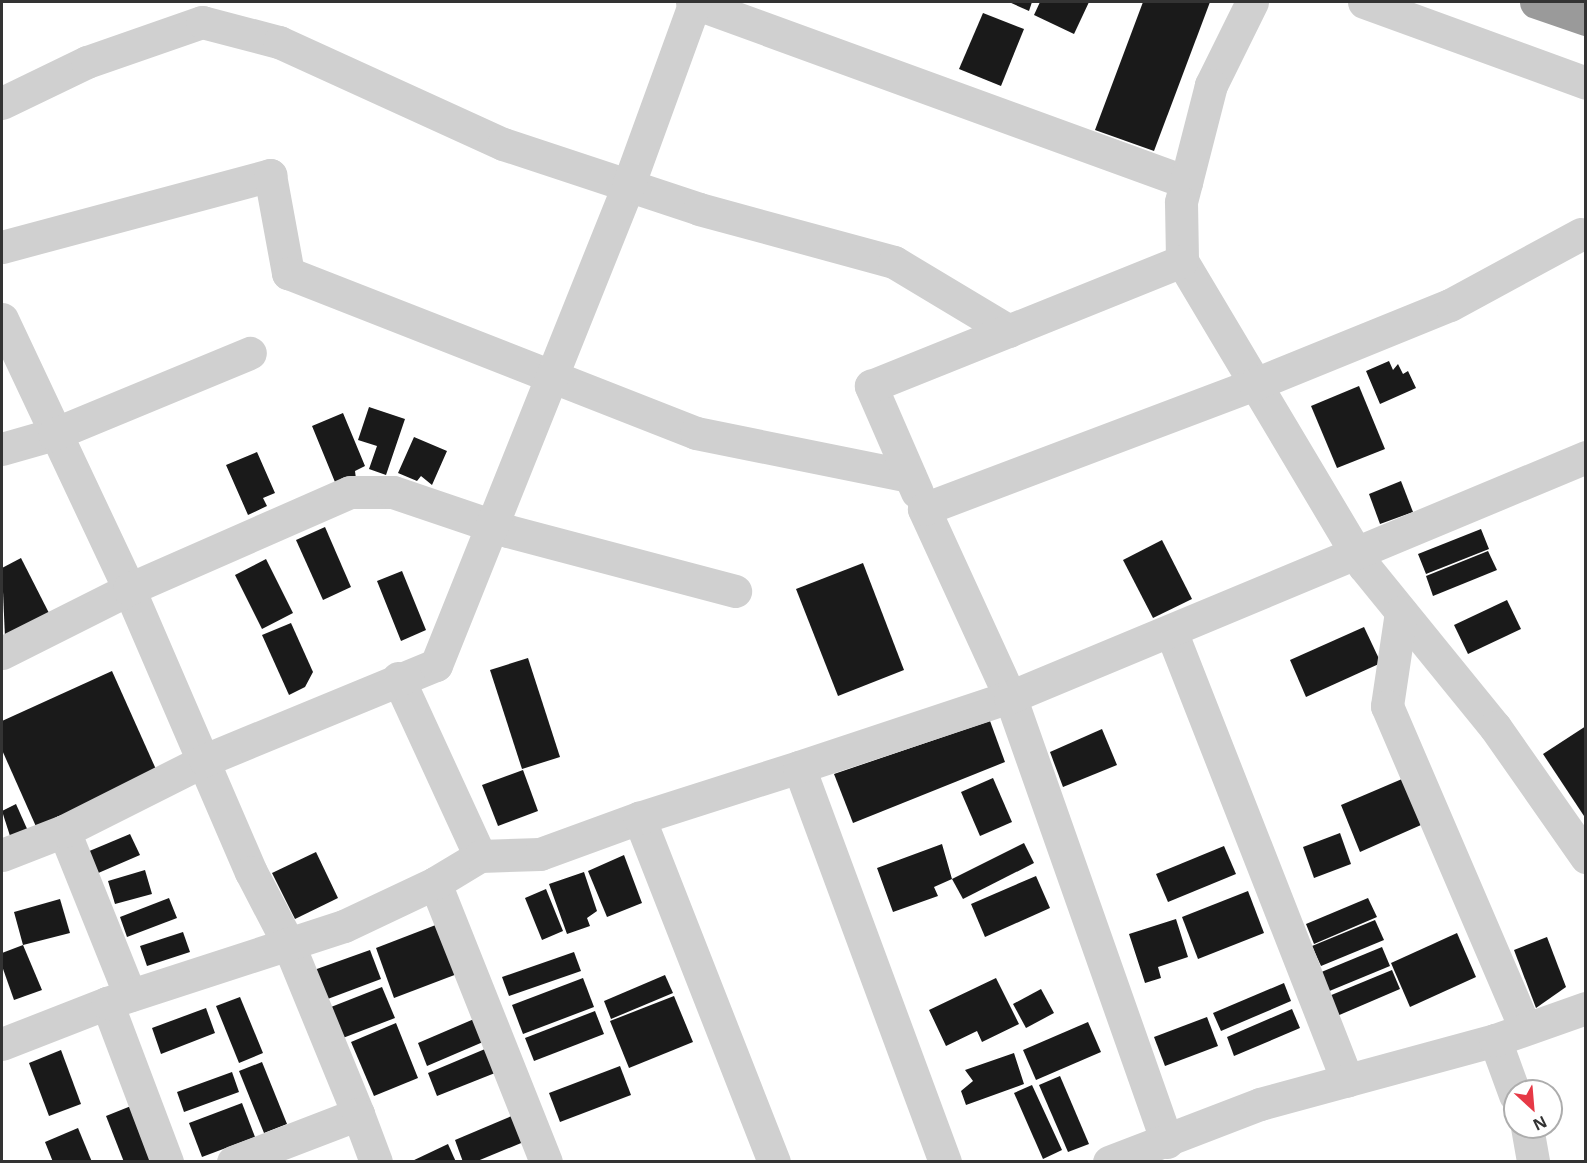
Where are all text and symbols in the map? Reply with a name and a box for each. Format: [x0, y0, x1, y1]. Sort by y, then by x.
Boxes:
north arrow [1503, 1079, 1563, 1139]
text: N [1529, 1111, 1551, 1136]

